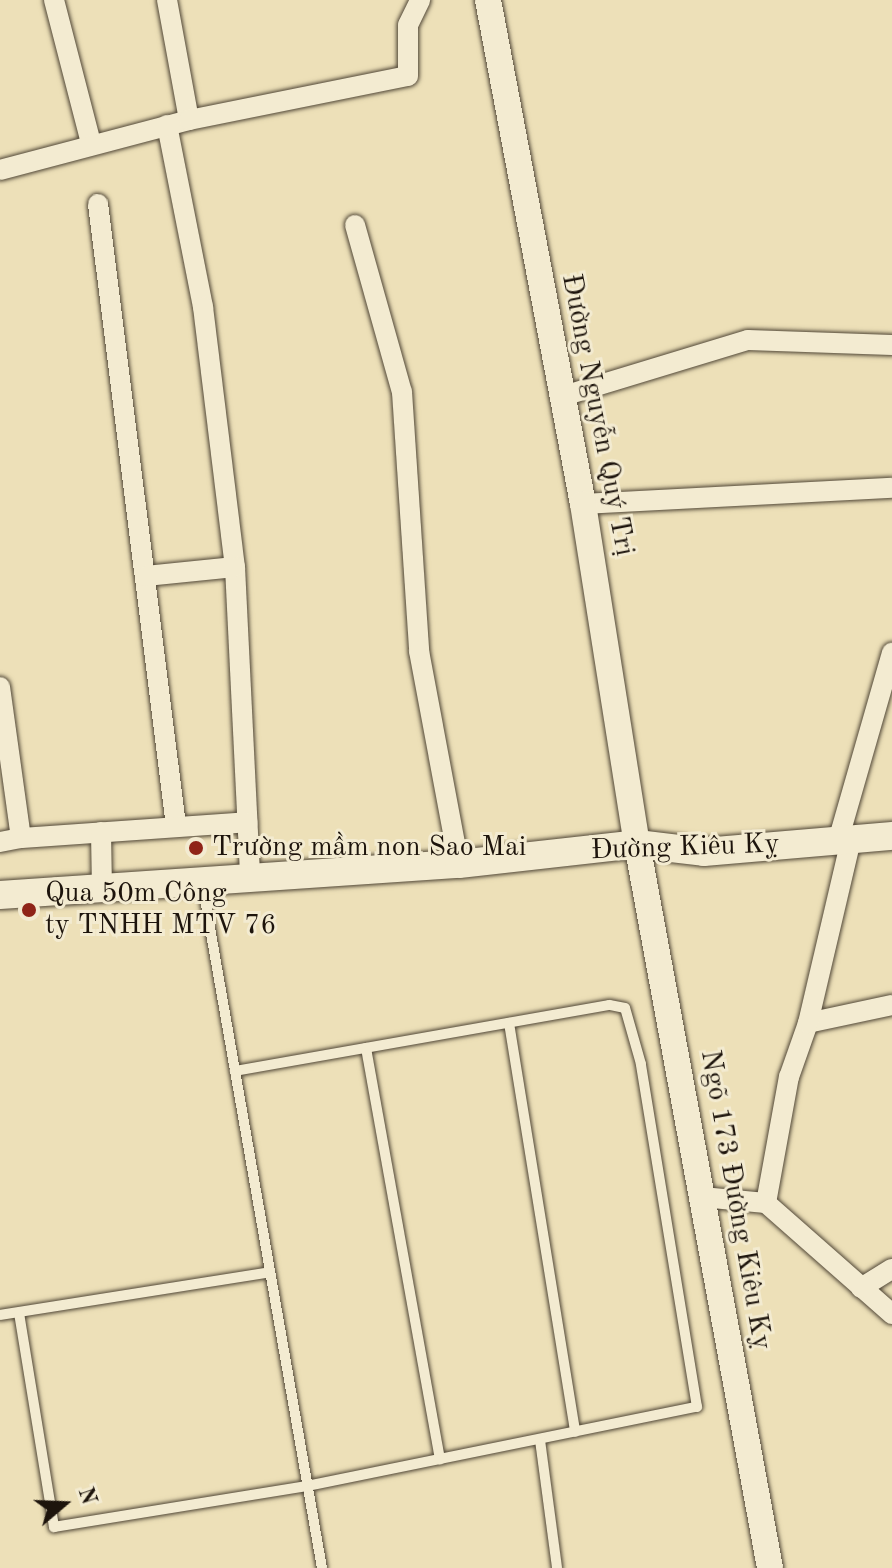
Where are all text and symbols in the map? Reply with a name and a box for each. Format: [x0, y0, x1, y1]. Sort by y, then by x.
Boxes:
street label: Đường Nguyễn Quý Trị [553, 271, 641, 559]
street label: Đường Kiêu Kỵ [590, 828, 780, 868]
place label: Trường mầm non Sao Mai [212, 831, 526, 865]
marker: Trường mầm non Sao Mai [187, 839, 205, 857]
place label: Qua 50m Công ty TNHH MTV 76 [45, 877, 276, 943]
marker: Qua 50m Công ty TNHH MTV 76 [20, 901, 38, 919]
street label: Ngõ 173 Đường Kiêu Kỵ [692, 1047, 778, 1353]
north arrow [24, 1464, 104, 1544]
text: N [74, 1485, 100, 1508]

